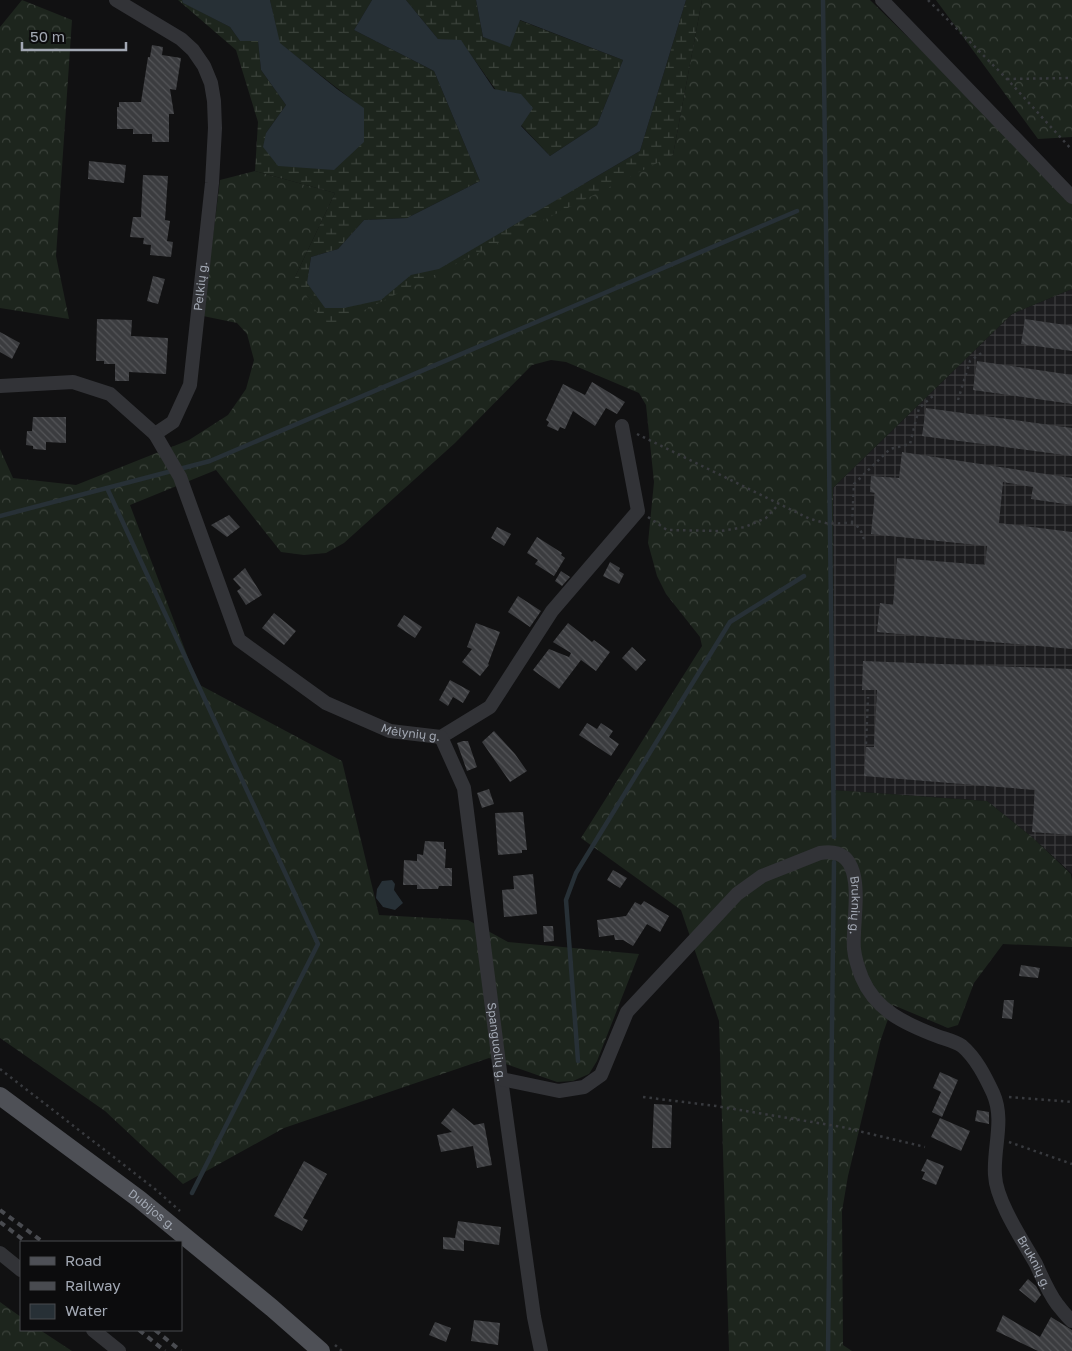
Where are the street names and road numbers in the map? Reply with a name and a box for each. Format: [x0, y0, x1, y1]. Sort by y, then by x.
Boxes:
street label: Pelkių g. [190, 261, 210, 312]
street label: Mėlynių g. [379, 720, 441, 744]
street label: Bruknių g. [847, 875, 864, 935]
street label: Spanguolių g. [484, 1002, 509, 1082]
street label: Dubijos g. [126, 1186, 179, 1233]
street label: Bruknių g. [1014, 1233, 1055, 1292]

